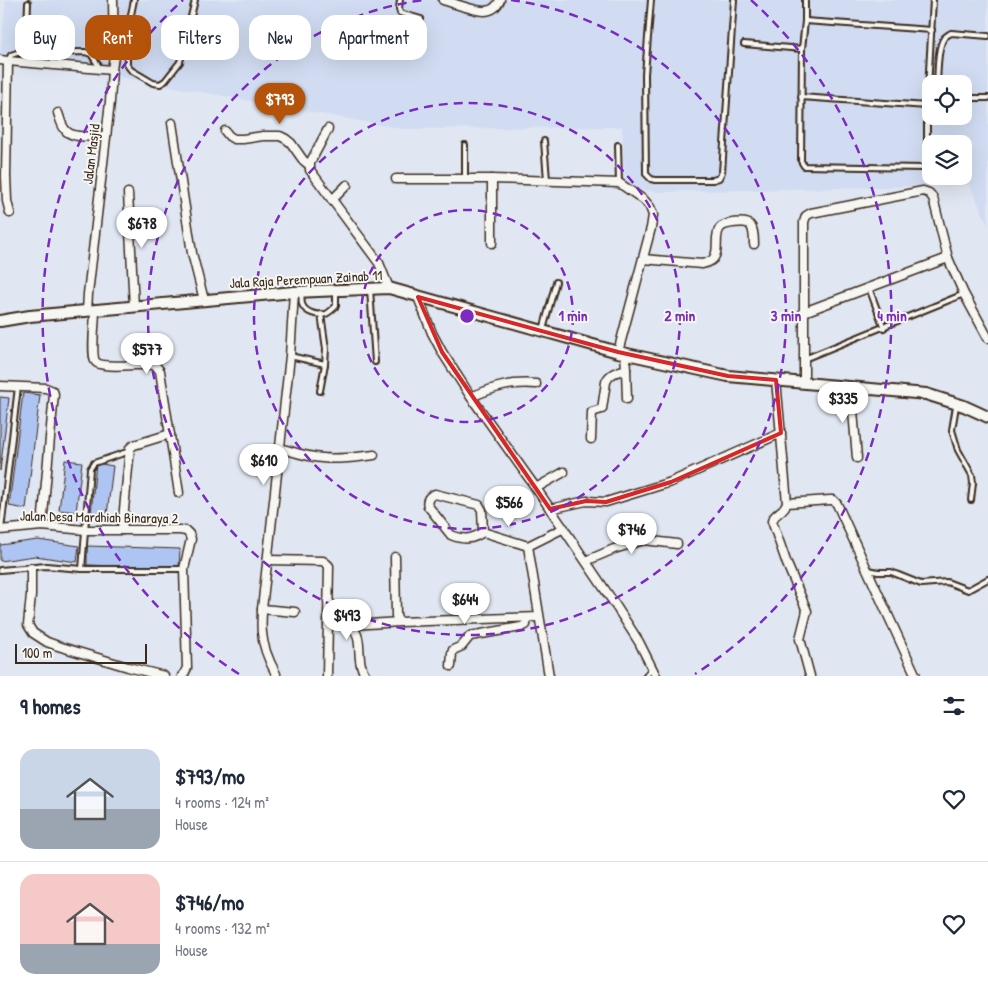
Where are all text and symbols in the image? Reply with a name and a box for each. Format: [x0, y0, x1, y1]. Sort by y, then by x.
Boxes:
chip: Buy [15, 15, 75, 60]
chip: Rent [85, 15, 151, 60]
chip: Filters [161, 15, 239, 60]
chip: New [249, 15, 311, 60]
chip: Apartment [321, 15, 427, 60]
map controls [922, 75, 972, 185]
button: locate [922, 75, 972, 125]
pin: $793 [250, 82, 310, 125]
text: $793 [265, 88, 295, 110]
street label: Jalan Masjid [77, 122, 105, 185]
button: layers [922, 135, 972, 185]
pin: $678 [112, 206, 172, 249]
text: $678 [127, 212, 157, 234]
street label: Jala Raja Perempuan Zainab 11 [229, 265, 383, 293]
text: 1 min [558, 305, 588, 326]
text: 2 min [665, 305, 696, 326]
text: 3 min [771, 305, 801, 326]
text: 4 min [877, 305, 907, 326]
centre of rings [458, 307, 476, 325]
pin: $577 [117, 332, 177, 375]
text: $577 [132, 338, 162, 360]
pin: $335 [813, 382, 873, 424]
text: $335 [828, 387, 858, 409]
pin: $610 [234, 444, 294, 486]
text: $610 [250, 449, 278, 471]
pin: $566 [479, 486, 539, 528]
text: $566 [495, 491, 523, 513]
street label: Jalan Desa Mardhiah Binaraya 2 [20, 506, 179, 528]
pin: $746 [602, 512, 662, 555]
text: $746 [618, 518, 646, 540]
pin: $644 [435, 582, 495, 625]
text: $644 [452, 588, 478, 610]
pin: $493 [317, 598, 377, 641]
text: $493 [333, 604, 361, 626]
scale bar [15, 641, 148, 664]
text: 100 m [22, 643, 52, 662]
text: 9 homes [20, 692, 81, 721]
icon: filters [940, 692, 968, 720]
text: $793/mo [175, 762, 245, 791]
icon: home [60, 769, 120, 829]
icon: heart [940, 785, 968, 813]
text: 4 rooms · 124 m² [175, 791, 269, 813]
text: House [175, 813, 208, 835]
text: $746/mo [175, 888, 244, 917]
icon: home [60, 894, 120, 954]
icon: heart [940, 910, 968, 938]
text: 4 rooms · 132 m² [175, 917, 270, 939]
text: House [175, 939, 208, 961]

